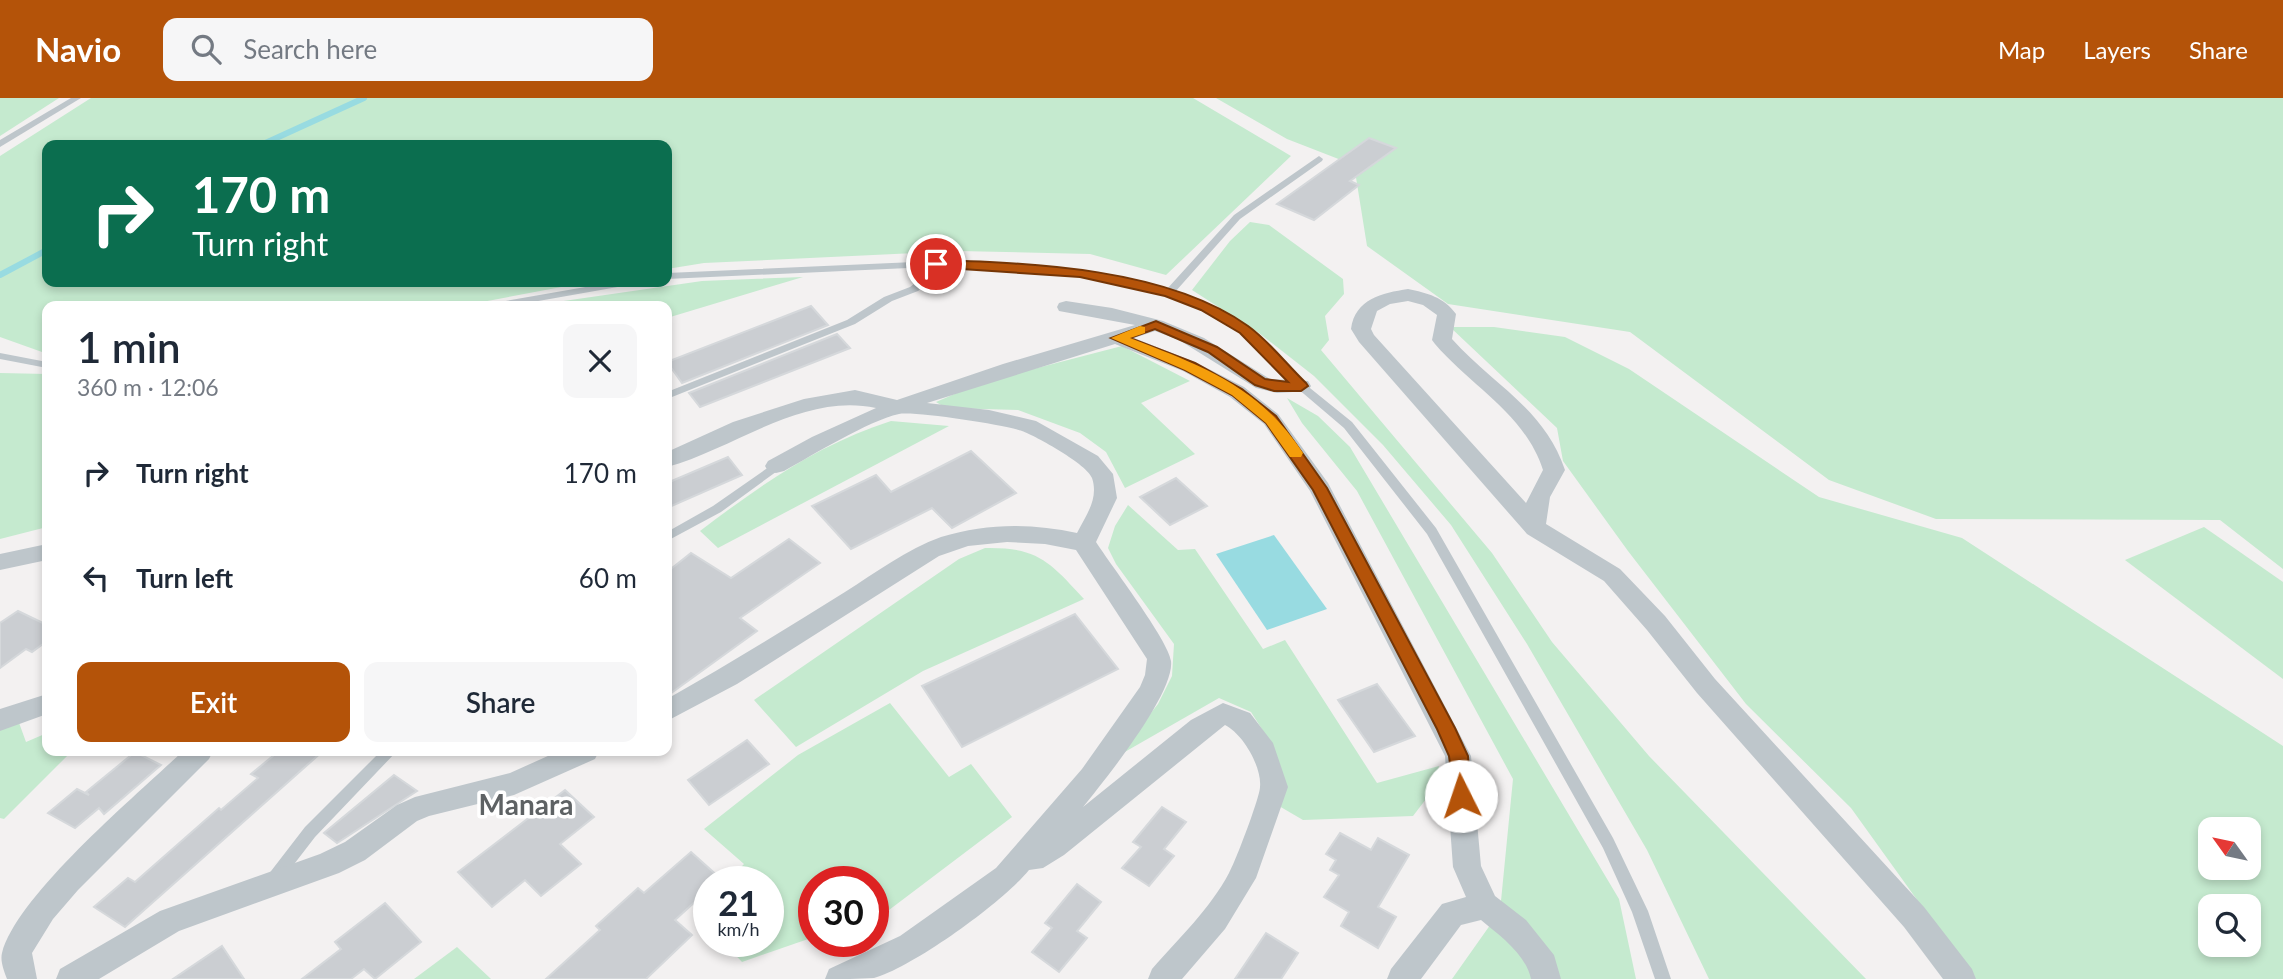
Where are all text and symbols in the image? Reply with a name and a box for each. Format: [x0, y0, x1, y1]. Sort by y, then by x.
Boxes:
search box [163, 18, 653, 81]
text: Navio [35, 29, 121, 69]
icon: search [187, 30, 225, 68]
text: Search here [243, 33, 377, 65]
text: Map [1998, 35, 2045, 64]
text: Layers [2083, 35, 2151, 64]
text: Share [2189, 35, 2248, 64]
text: 170 m [192, 165, 330, 223]
icon: right [77, 168, 168, 259]
text: Turn right [192, 224, 328, 263]
pin [906, 234, 966, 294]
icon: arrive [917, 245, 955, 283]
text: 1 min [77, 322, 181, 372]
button: close [563, 324, 637, 398]
text: 360 m · 12:06 [77, 373, 219, 401]
icon: right [77, 454, 115, 492]
text: Turn right [136, 457, 249, 489]
text: 170 m [564, 457, 637, 489]
icon: left [77, 559, 115, 597]
text: Turn left [136, 562, 233, 594]
text: 60 m [579, 562, 637, 594]
button: Exit [77, 662, 350, 742]
button: Share [364, 662, 637, 742]
position arrow [1424, 759, 1498, 833]
district label: Manara [479, 787, 573, 821]
north arrow [2198, 817, 2261, 880]
map controls [2198, 817, 2261, 957]
speed limit sign: 30 [798, 866, 889, 957]
text: 21 [718, 881, 759, 923]
button: search [2198, 894, 2261, 957]
text: km/h [717, 918, 760, 940]

